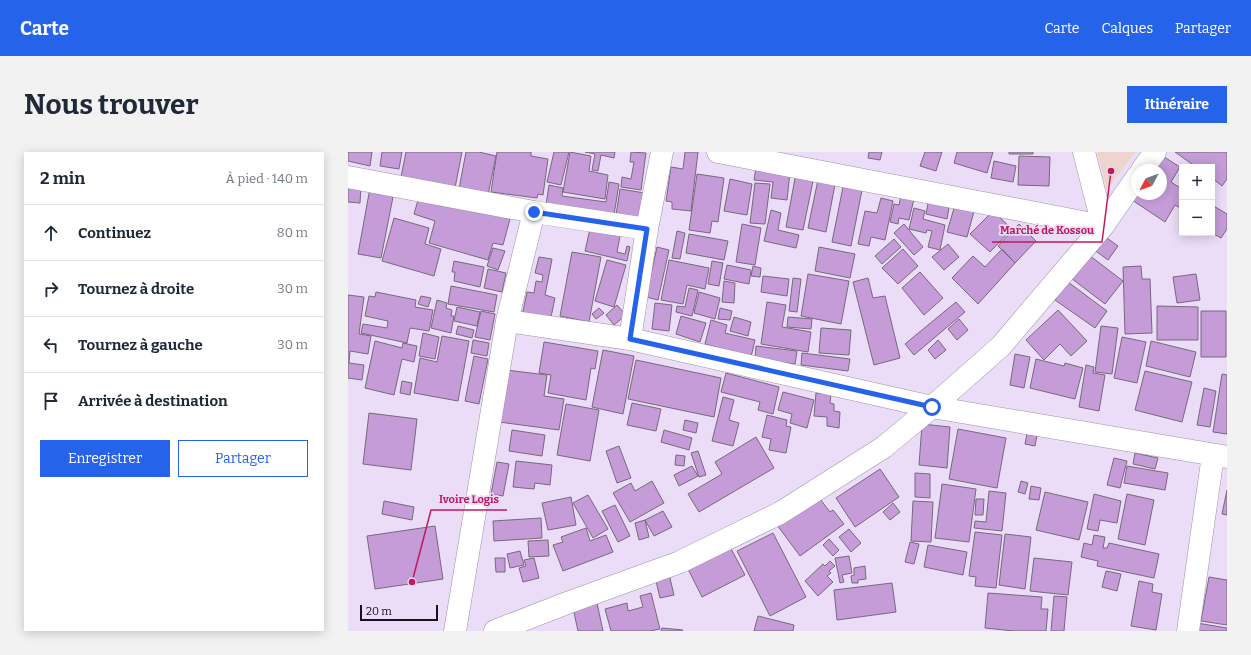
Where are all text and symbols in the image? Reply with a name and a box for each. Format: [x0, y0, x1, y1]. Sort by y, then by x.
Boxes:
text: Carte [20, 17, 69, 40]
text: Carte [1044, 20, 1080, 37]
text: Calques [1102, 20, 1153, 37]
text: Partager [1175, 20, 1231, 37]
button: Itinéraire [1127, 86, 1227, 123]
text: Nous trouver [24, 88, 199, 121]
north arrow [1131, 164, 1167, 200]
map controls [1179, 164, 1215, 236]
button: + [1179, 164, 1215, 200]
text: 2 min [40, 168, 85, 189]
text: À pied · 140 m [226, 171, 308, 186]
button: − [1179, 200, 1215, 236]
route end [525, 203, 543, 221]
callout: Marché de Kossou [992, 219, 1102, 242]
icon: ahead [40, 222, 62, 244]
text: Continuez [78, 224, 151, 242]
text: Marché de Kossou [1000, 224, 1094, 237]
text: 80 m [277, 225, 308, 240]
icon: right [40, 278, 62, 300]
text: Tournez à droite [78, 280, 194, 298]
text: 30 m [277, 281, 308, 296]
icon: left [40, 334, 62, 356]
text: Tournez à gauche [78, 336, 203, 354]
text: 30 m [277, 337, 308, 352]
icon: arrive [40, 390, 62, 412]
text: Arrivée à destination [78, 392, 228, 410]
route start [923, 398, 941, 416]
button: Enregistrer [40, 440, 170, 477]
button: Partager [178, 440, 308, 477]
callout: Ivoire Logis [431, 487, 507, 510]
text: Ivoire Logis [439, 493, 500, 506]
scale bar [360, 603, 438, 622]
text: 20 m [366, 605, 392, 618]

